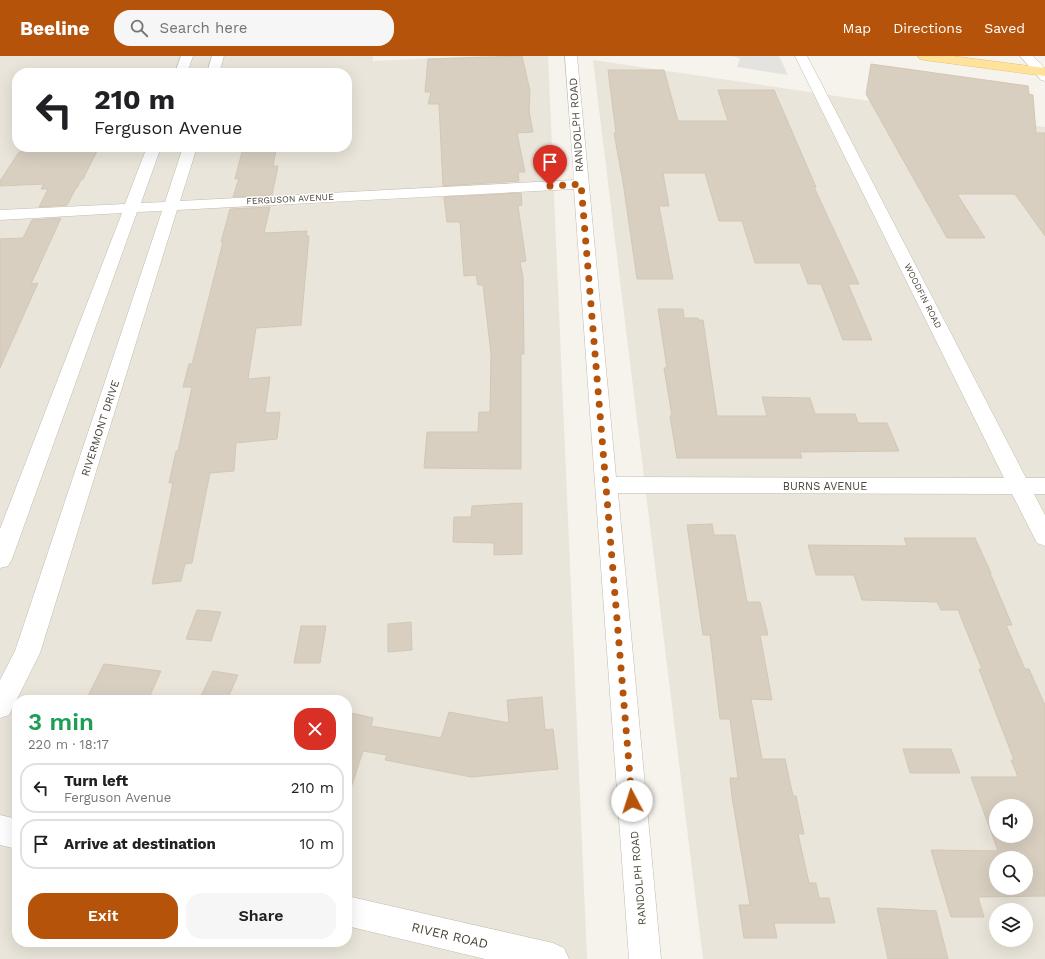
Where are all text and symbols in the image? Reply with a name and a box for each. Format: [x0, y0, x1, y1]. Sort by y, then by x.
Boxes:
search box [114, 10, 394, 46]
text: Beeline [20, 17, 90, 40]
icon: search [128, 17, 150, 39]
text: Search here [160, 19, 247, 37]
text: Map [843, 20, 871, 36]
text: Directions [893, 20, 962, 36]
text: Saved [984, 20, 1025, 36]
street label: RANDOLPH ROAD [567, 77, 586, 172]
text: 210 m [94, 83, 175, 116]
icon: left [28, 84, 80, 136]
text: Ferguson Avenue [94, 117, 242, 138]
pin [533, 145, 567, 186]
icon: arrive [539, 151, 561, 173]
street label: FERGUSON AVENUE [246, 192, 334, 206]
street label: WOODFIN ROAD [902, 262, 944, 330]
street label: RIVERMONT DRIVE [79, 378, 122, 478]
street label: BURNS AVENUE [783, 480, 867, 493]
text: 3 min [28, 708, 94, 736]
button: close [294, 708, 336, 750]
text: 220 m · 18:17 [28, 737, 109, 752]
text: Turn left [64, 772, 128, 790]
icon: left [30, 777, 52, 799]
text: 210 m [291, 779, 334, 797]
position arrow [611, 780, 653, 822]
text: Ferguson Avenue [64, 790, 171, 805]
map controls [989, 799, 1033, 947]
button: sound [989, 799, 1033, 843]
street label: RANDOLPH ROAD [628, 830, 649, 926]
icon: arrive [30, 833, 52, 855]
text: Arrive at destination [64, 835, 216, 853]
text: 10 m [299, 835, 334, 853]
button: search [989, 851, 1033, 895]
button: Exit [28, 893, 178, 939]
button: Share [186, 893, 336, 939]
button: layers [989, 903, 1033, 947]
street label: RIVER ROAD [410, 919, 490, 952]

